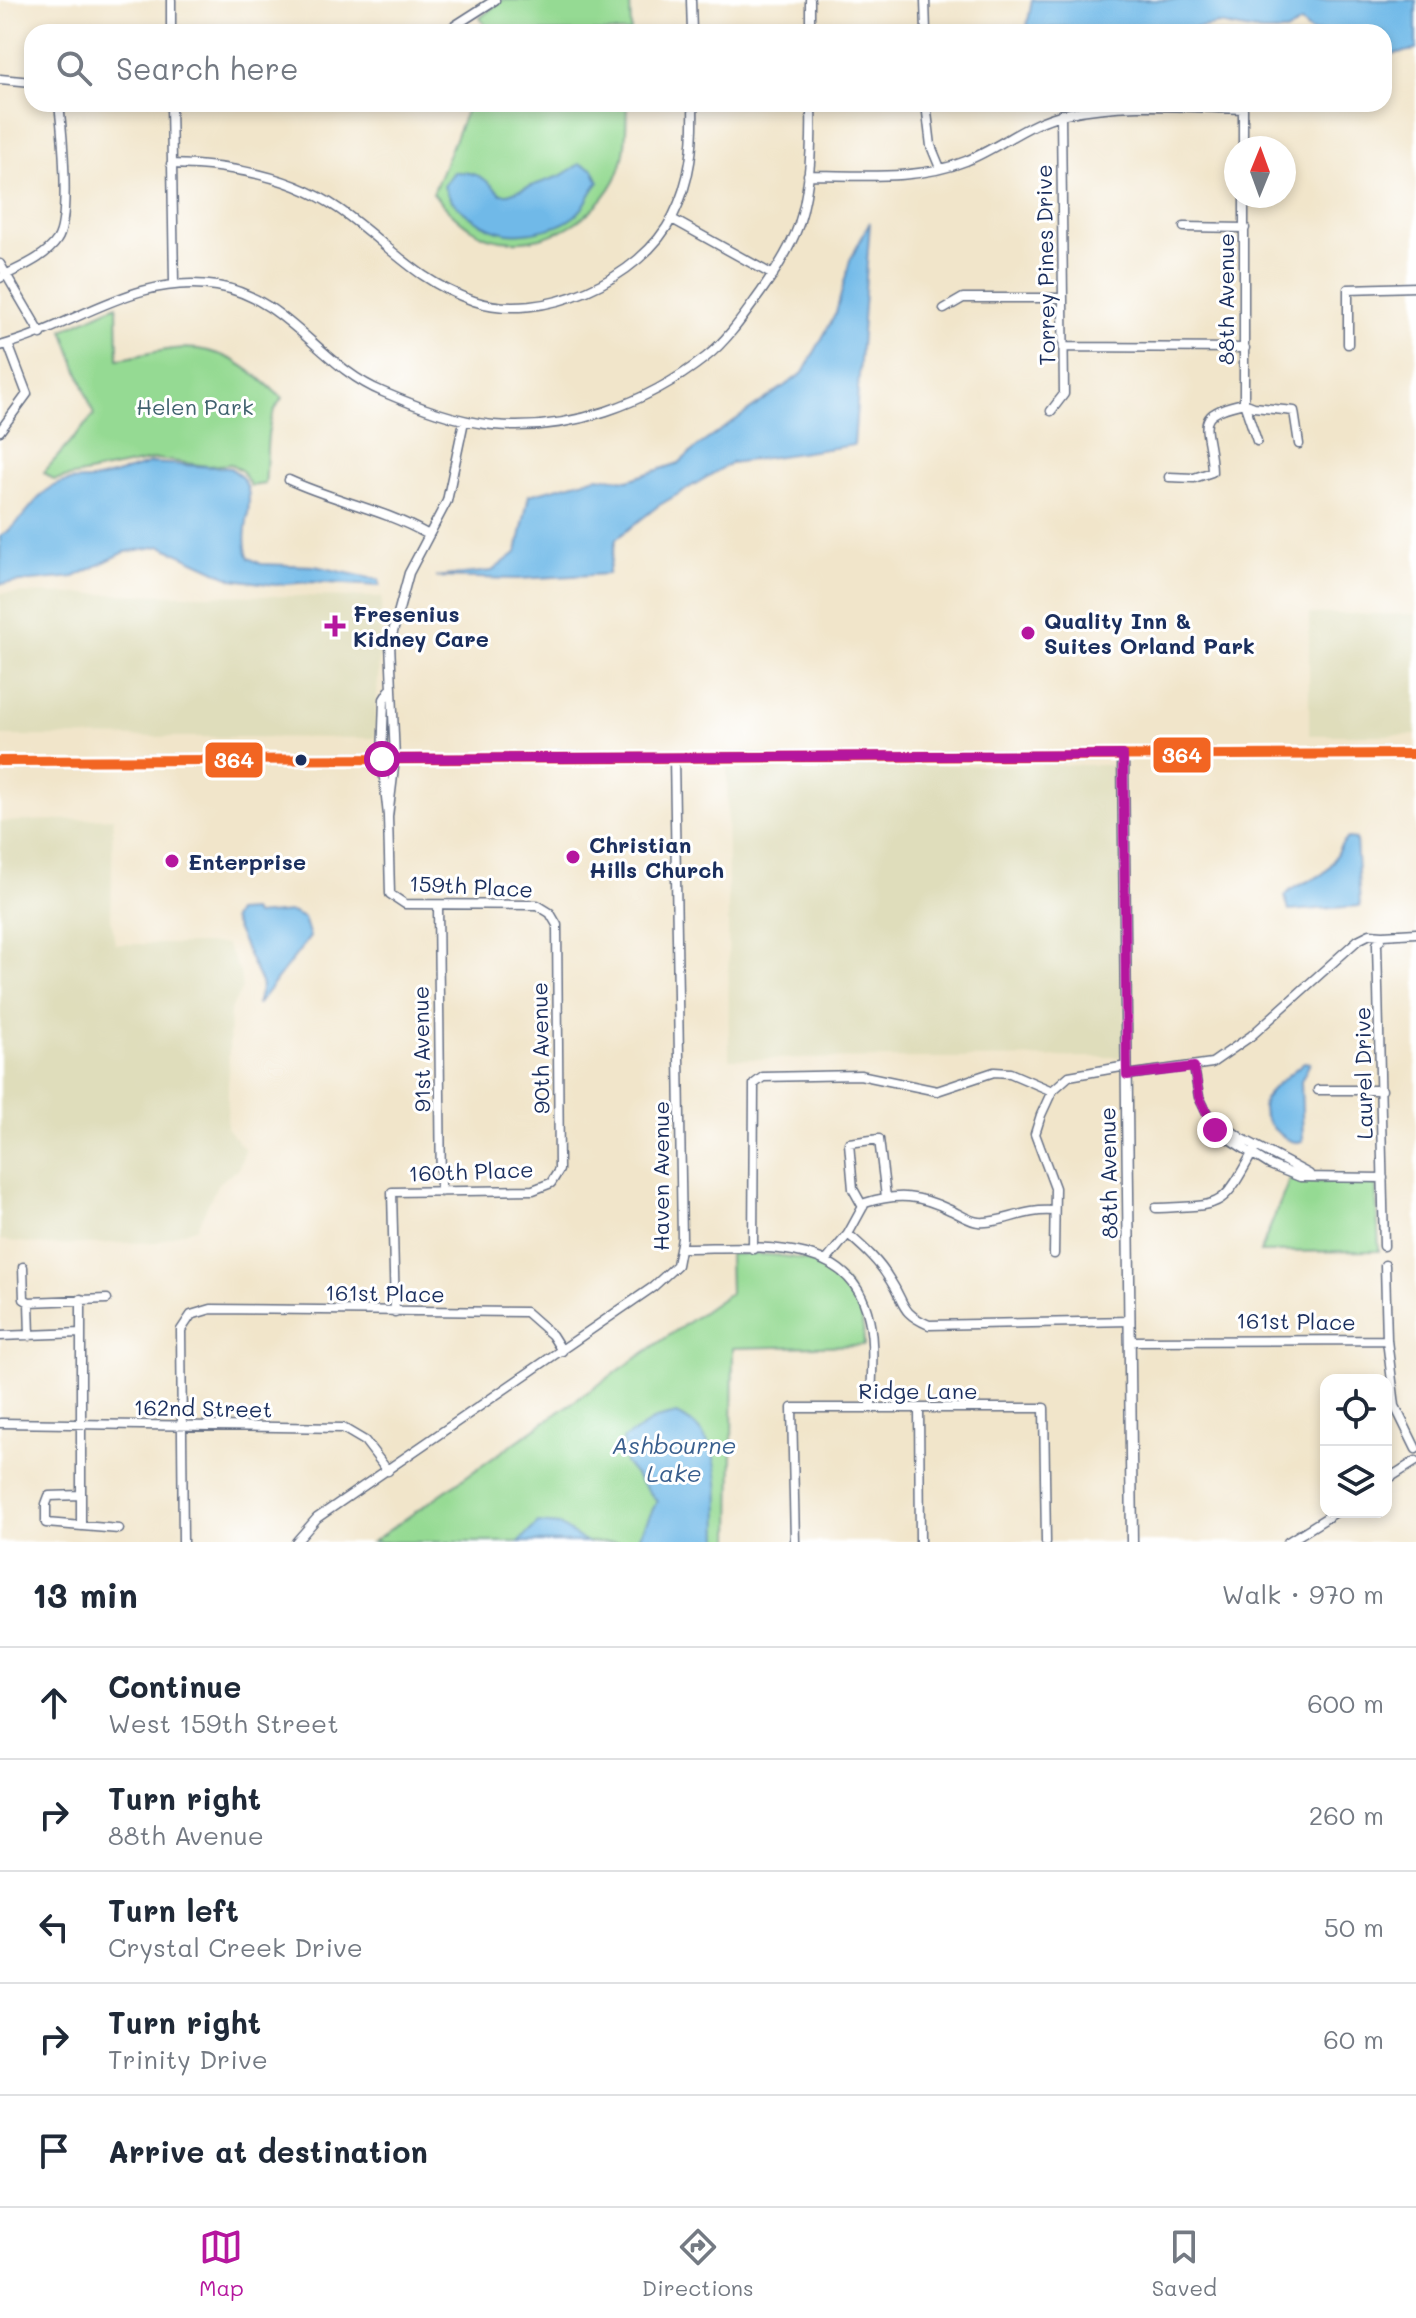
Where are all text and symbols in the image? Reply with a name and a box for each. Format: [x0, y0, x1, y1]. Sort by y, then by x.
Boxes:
search box [24, 24, 1392, 112]
icon: search [52, 46, 96, 90]
text: Search here [116, 48, 299, 88]
north arrow [1224, 136, 1296, 208]
street label: Torrey Pines Drive [1029, 164, 1061, 366]
street label: 88th Avenue [1211, 233, 1240, 365]
park label: Helen Park [136, 392, 254, 421]
place label: Fresenius Kidney Care [353, 599, 489, 653]
place label: Quality Inn & Suites Orland Park [1044, 606, 1255, 660]
marker: Fresenius Kidney Care [324, 615, 346, 637]
marker: Quality Inn & Suites Orland Park [1019, 624, 1037, 642]
line badge: 364 [1152, 736, 1212, 774]
text: 364 [1162, 740, 1202, 769]
line badge: 364 [204, 741, 264, 779]
route start [364, 741, 400, 777]
text: 364 [214, 745, 254, 774]
unlabelled marker [293, 752, 309, 768]
place label: Christian Hills Church [589, 830, 724, 884]
place label: Enterprise [188, 847, 306, 876]
marker: Christian Hills Church [564, 848, 582, 866]
marker: Enterprise [163, 852, 181, 870]
street label: 159th Place [408, 868, 534, 904]
street label: 90th Avenue [524, 982, 556, 1114]
street label: 91st Avenue [405, 986, 437, 1112]
street label: Laurel Drive [1347, 1006, 1379, 1140]
street label: Haven Avenue [646, 1101, 675, 1251]
street label: 88th Avenue [1092, 1107, 1124, 1239]
route end [1197, 1112, 1233, 1148]
street label: 160th Place [408, 1154, 534, 1188]
street label: 161st Place [325, 1277, 445, 1309]
street label: 161st Place [1236, 1305, 1356, 1337]
map controls [1320, 1374, 1392, 1518]
button: locate [1320, 1374, 1392, 1446]
street label: Ridge Lane [858, 1376, 978, 1405]
street label: 162nd Street [133, 1392, 273, 1424]
water label: Ashbourne Lake [612, 1429, 736, 1488]
button: layers [1320, 1446, 1392, 1518]
text: 13 min [32, 1572, 138, 1617]
text: Walk · 970 m [1222, 1577, 1384, 1611]
text: Continue [108, 1666, 241, 1706]
icon: ahead [32, 1681, 76, 1725]
text: 600 m [1307, 1686, 1384, 1720]
text: West 159th Street [108, 1706, 339, 1740]
text: Turn right [108, 1778, 261, 1818]
icon: right [32, 1793, 76, 1837]
text: 260 m [1309, 1798, 1384, 1832]
text: 88th Avenue [108, 1818, 264, 1852]
text: Turn left [108, 1890, 239, 1930]
icon: left [32, 1905, 76, 1949]
text: 50 m [1324, 1910, 1384, 1944]
text: Crystal Creek Drive [108, 1930, 363, 1964]
text: Turn right [108, 2002, 261, 2042]
icon: right [32, 2017, 76, 2061]
text: 60 m [1323, 2022, 1384, 2056]
text: Trinity Drive [108, 2042, 268, 2076]
icon: arrive [32, 2129, 76, 2173]
text: Arrive at destination [108, 2131, 428, 2171]
tab: Map [199, 2225, 244, 2302]
tab: Directions [642, 2225, 754, 2302]
tab: Saved [1152, 2225, 1217, 2302]

